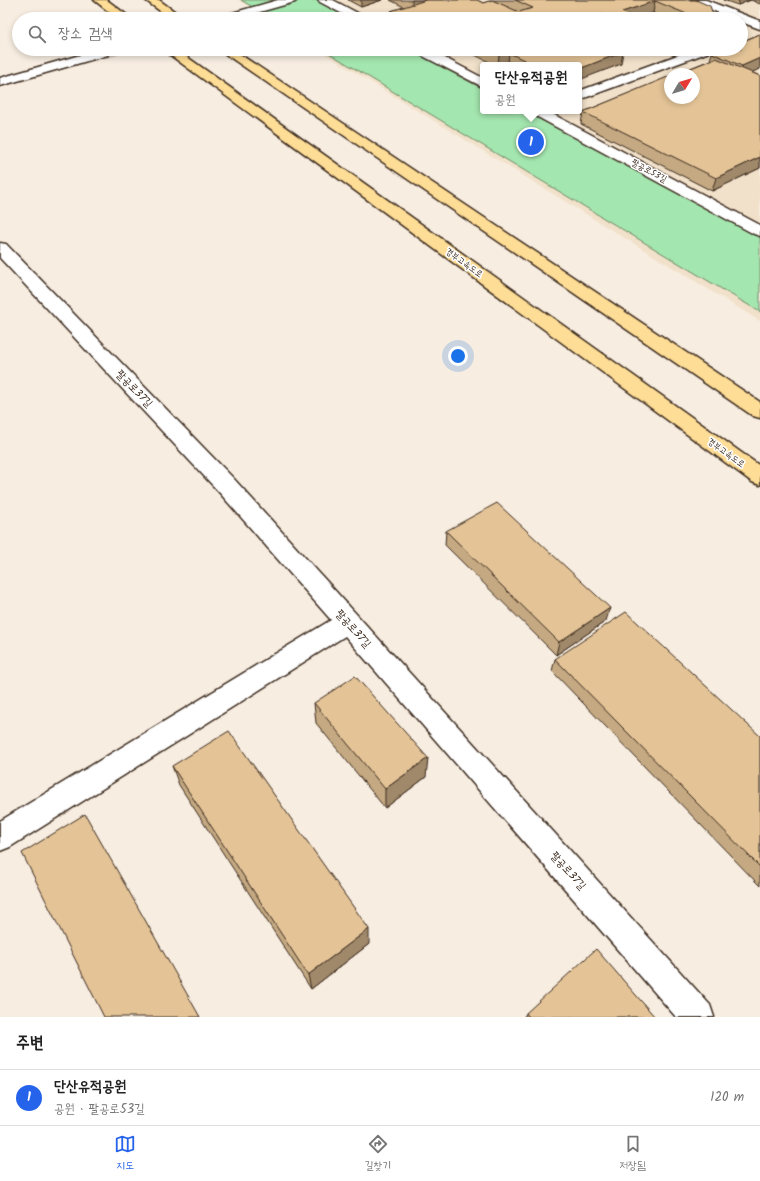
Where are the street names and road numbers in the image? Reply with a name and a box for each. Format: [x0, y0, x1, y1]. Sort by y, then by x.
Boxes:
street label: 팔공로53길 [628, 155, 670, 187]
street label: 경부고속도로 [442, 244, 486, 282]
street label: 팔공로37길 [111, 366, 157, 412]
street label: 경부고속도로 [704, 434, 748, 472]
street label: 팔공로37길 [331, 606, 375, 653]
street label: 팔공로37길 [546, 848, 590, 895]

